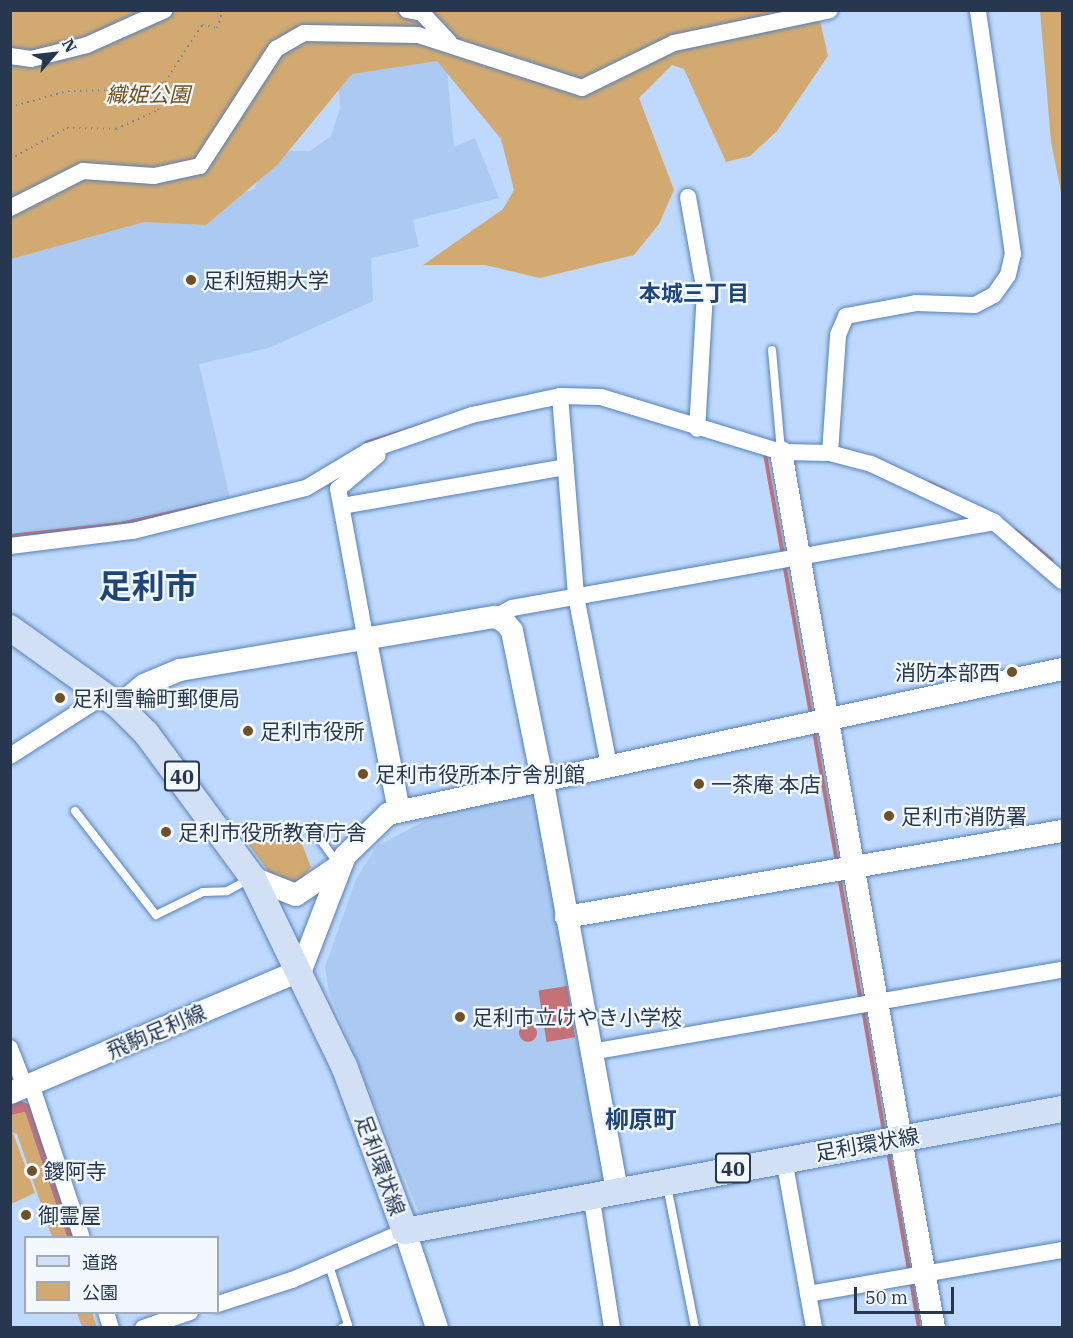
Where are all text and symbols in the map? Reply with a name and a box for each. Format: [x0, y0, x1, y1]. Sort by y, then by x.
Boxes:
north arrow [24, 24, 84, 84]
text: N [58, 35, 82, 56]
park label: 織姫公園 [106, 81, 190, 107]
place label: 足利短期大学 [203, 267, 329, 293]
marker: 足利短期大学 [184, 273, 198, 287]
district label: 本城三丁目 [639, 280, 749, 306]
district label: 足利市 [99, 566, 197, 606]
place label: 消防本部西 [895, 659, 1000, 685]
marker: 消防本部西 [1005, 665, 1019, 679]
place label: 足利雪輪町郵便局 [72, 685, 240, 711]
marker: 足利雪輪町郵便局 [53, 691, 67, 705]
place label: 足利市役所 [260, 718, 365, 744]
marker: 足利市役所 [241, 724, 255, 738]
road number: 40 [164, 759, 200, 793]
place label: 足利市役所本庁舎別館 [375, 761, 585, 787]
marker: 足利市役所本庁舎別館 [356, 767, 370, 781]
place label: 一茶庵 本店 [711, 771, 821, 797]
marker: 一茶庵 本店 [692, 777, 706, 791]
place label: 足利市消防署 [901, 803, 1027, 829]
marker: 足利市消防署 [882, 809, 896, 823]
place label: 足利市役所教育庁舎 [178, 819, 367, 845]
marker: 足利市役所教育庁舎 [159, 825, 173, 839]
street label: 飛駒足利線 [103, 999, 209, 1063]
place label: 足利市立けやき小学校 [472, 1004, 682, 1030]
marker: 足利市立けやき小学校 [453, 1010, 467, 1024]
district label: 柳原町 [605, 1106, 677, 1134]
street label: 足利環状線 [351, 1111, 411, 1219]
street label: 足利環状線 [813, 1122, 921, 1166]
road number: 40 [715, 1151, 751, 1185]
place label: 鑁阿寺 [44, 1158, 107, 1184]
marker: 鑁阿寺 [25, 1164, 39, 1178]
place label: 御霊屋 [38, 1202, 101, 1228]
marker: 御霊屋 [19, 1208, 33, 1222]
legend [24, 1236, 219, 1314]
text: 道路 [82, 1251, 118, 1274]
scale bar [857, 1275, 958, 1313]
text: 公園 [82, 1281, 118, 1304]
text: 50 m [865, 1286, 908, 1309]

